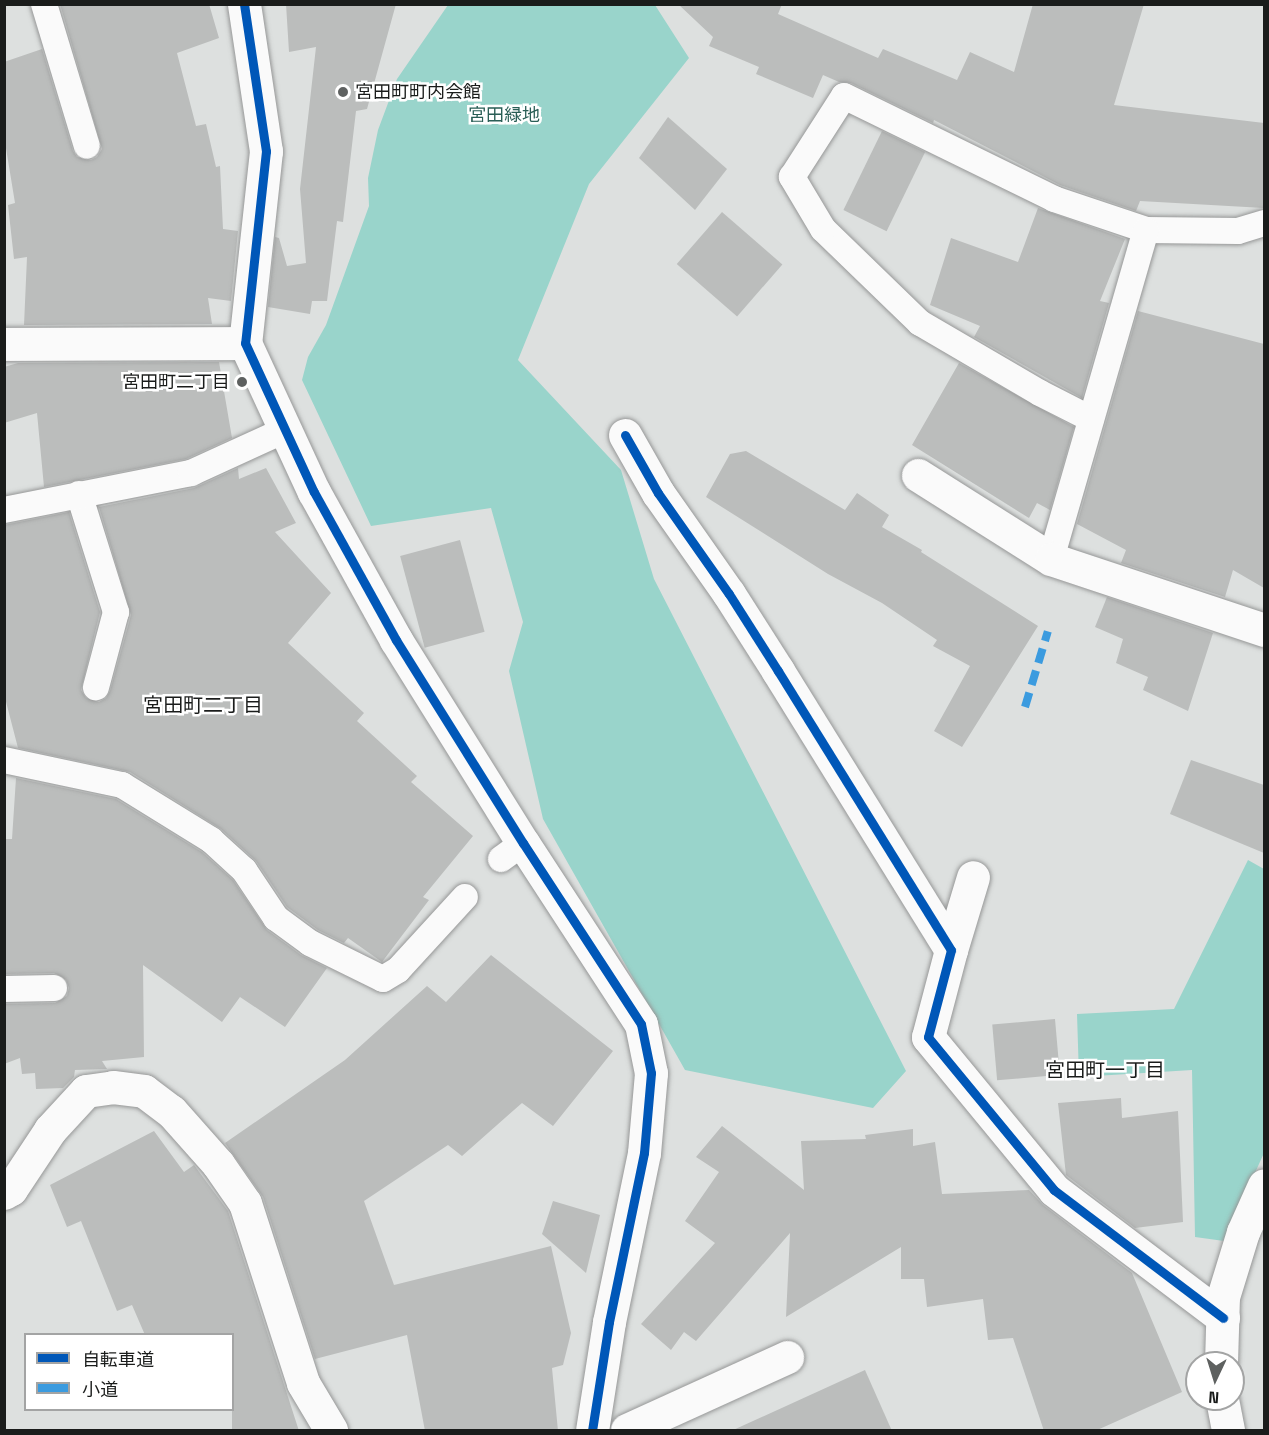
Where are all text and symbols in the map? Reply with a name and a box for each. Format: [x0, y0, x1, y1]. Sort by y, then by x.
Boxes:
place label: 宮田町町内会館 [355, 81, 481, 103]
marker: 宮田町町内会館 [336, 85, 350, 99]
park label: 宮田緑地 [468, 104, 540, 126]
place label: 宮田町二丁目 [122, 371, 230, 393]
marker: 宮田町二丁目 [235, 375, 249, 389]
district label: 宮田町二丁目 [143, 693, 263, 717]
district label: 宮田町一丁目 [1045, 1058, 1165, 1082]
legend [24, 1333, 234, 1411]
text: 自転車道 [82, 1348, 154, 1371]
north arrow [1185, 1351, 1245, 1411]
text: 小道 [82, 1378, 118, 1401]
text: N [1208, 1387, 1220, 1408]

